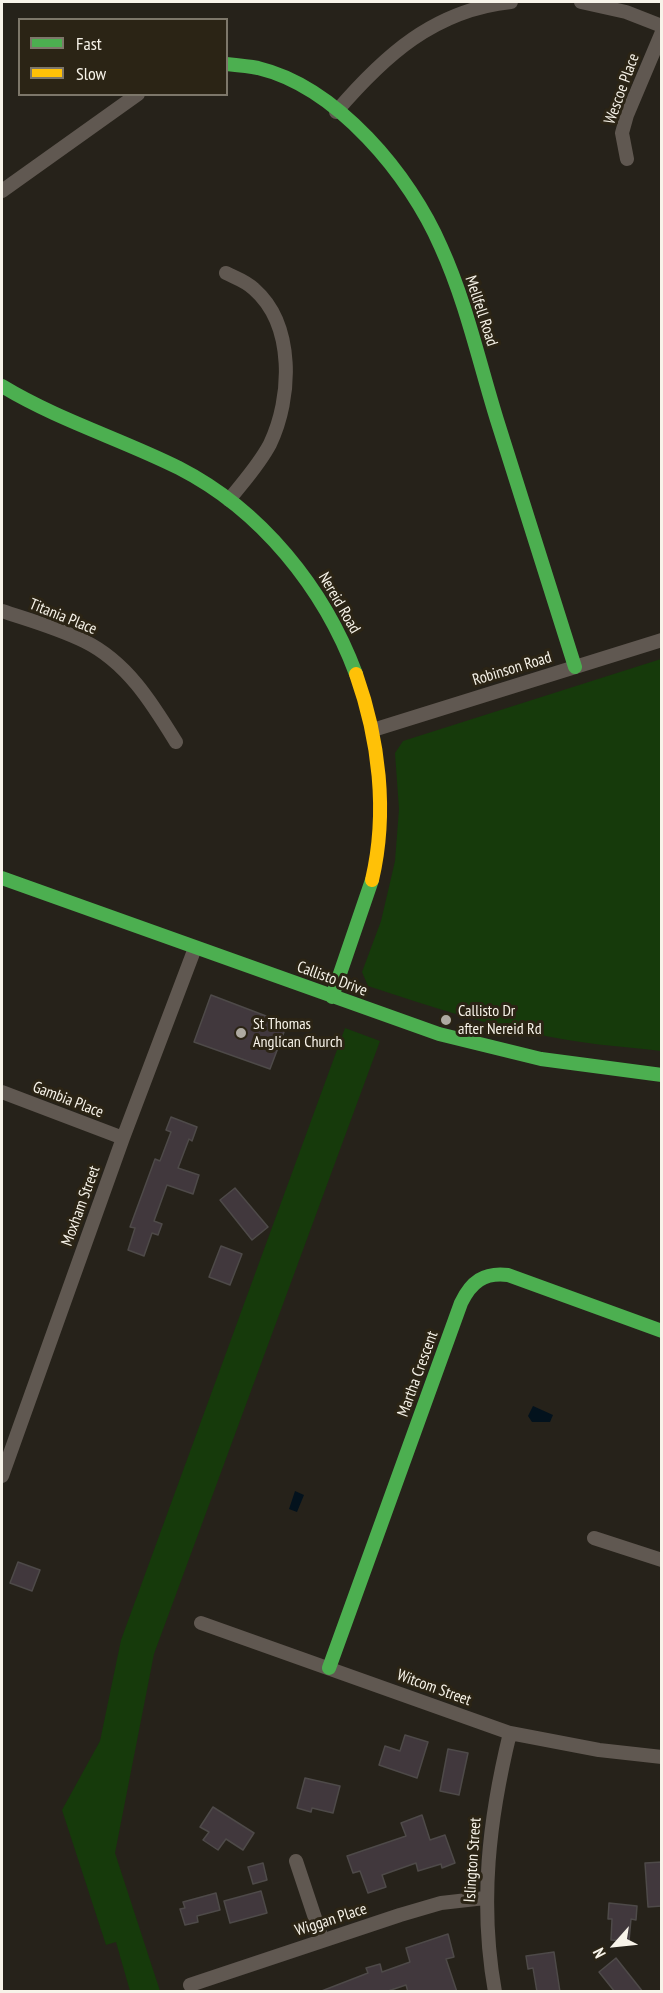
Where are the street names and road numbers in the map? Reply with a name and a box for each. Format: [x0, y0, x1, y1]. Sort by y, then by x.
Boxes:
street label: Wescoe Place [600, 51, 644, 127]
street label: Mellfell Road [461, 273, 501, 349]
street label: Nereid Road [314, 569, 364, 637]
street label: Titania Place [26, 595, 100, 639]
street label: Robinson Road [470, 648, 554, 690]
street label: Callisto Drive [294, 957, 370, 1001]
street label: Gambia Place [30, 1078, 106, 1122]
street label: Moxham Street [58, 1163, 104, 1249]
street label: Martha Crescent [394, 1329, 442, 1419]
street label: Witcom Street [394, 1666, 474, 1710]
street label: Islington Street [460, 1817, 486, 1903]
street label: Wiggan Place [293, 1899, 369, 1941]

